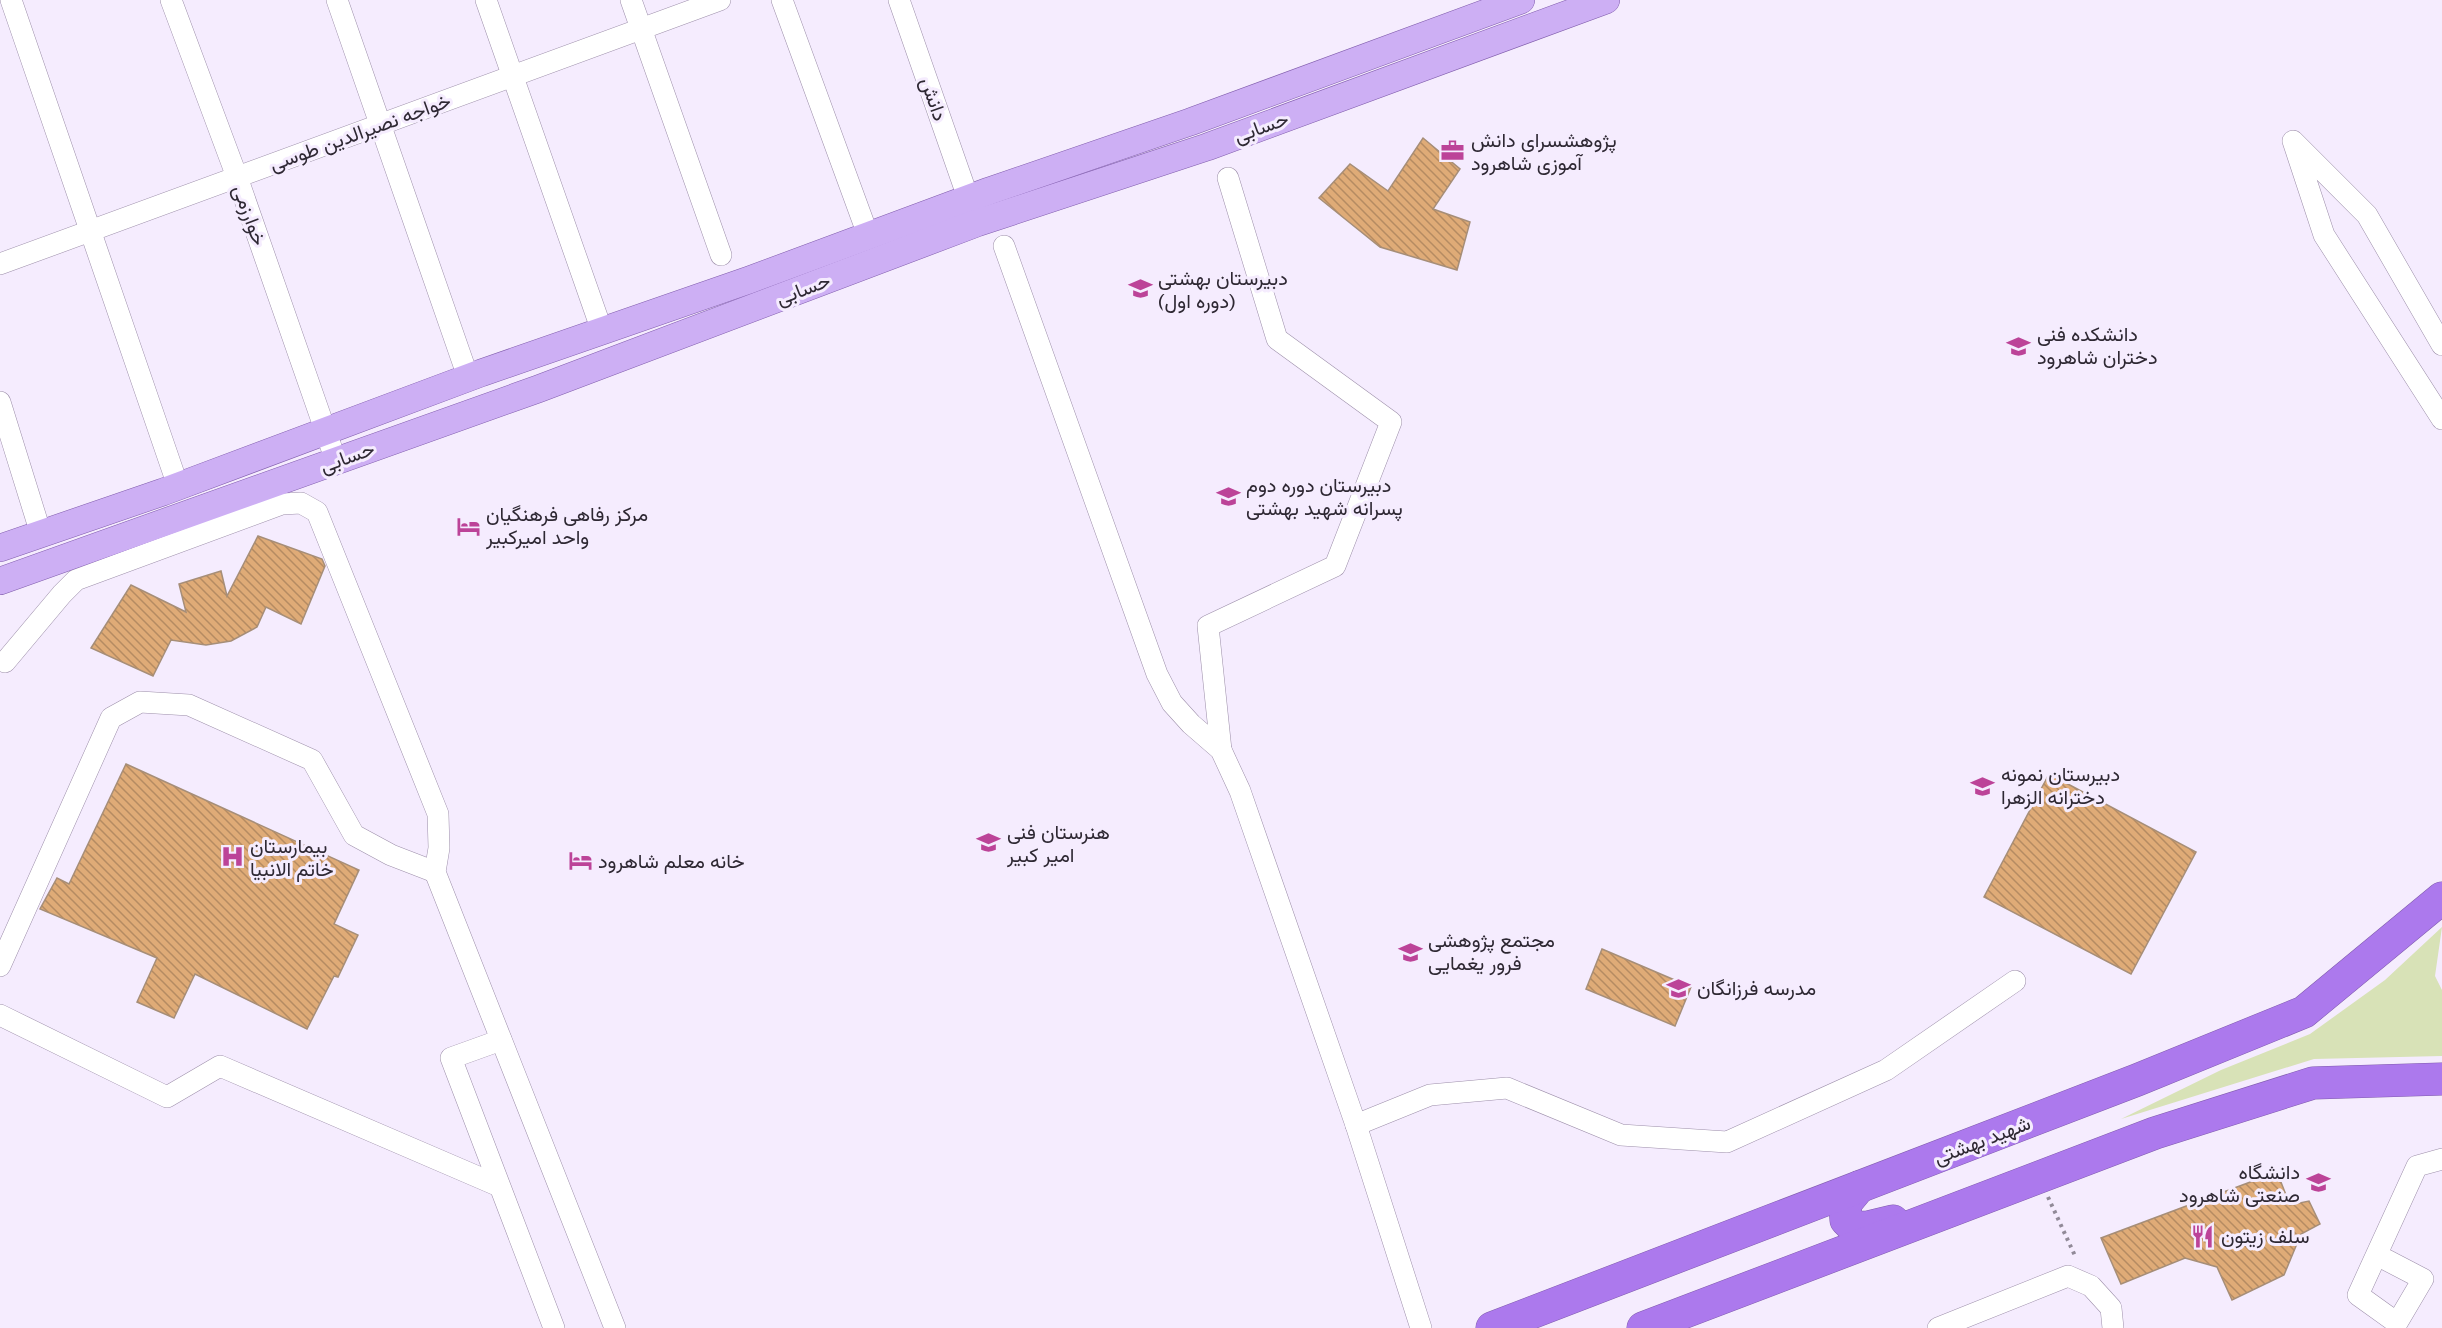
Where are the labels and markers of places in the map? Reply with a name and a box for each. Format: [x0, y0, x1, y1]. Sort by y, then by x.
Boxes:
place label: پژوهشسرای دانش آموزی شاهرود [1471, 128, 1617, 176]
office icon: پژوهشسرای دانش آموزی شاهرود [1440, 138, 1466, 164]
place label: دبیرستان بهشتی (دوره اول) [1158, 266, 1288, 314]
school or university icon: دبیرستان بهشتی (دوره اول) [1127, 276, 1153, 302]
place label: دانشکده فنی دختران شاهرود [2037, 322, 2158, 370]
school or university icon: دانشکده فنی دختران شاهرود [2006, 333, 2032, 359]
place label: دبیرستان دوره دوم پسرانه شهید بهشتی [1246, 473, 1403, 522]
school or university icon: دبیرستان دوره دوم پسرانه شهید بهشتی [1215, 484, 1241, 510]
place label: مرکز رفاهی فرهنگیان واحد امیرکبیر [485, 502, 648, 550]
hotel icon: مرکز رفاهی فرهنگیان واحد امیرکبیر [455, 513, 481, 539]
place label: دبیرستان نمونه دخترانه الزهرا [2001, 762, 2120, 810]
school or university icon: دبیرستان نمونه دخترانه الزهرا [1970, 773, 1996, 799]
place label: هنرستان فنی امیر کبیر [1006, 820, 1110, 868]
school or university icon: هنرستان فنی امیر کبیر [976, 830, 1002, 856]
place label: بیمارستان خاتم الانبیا [250, 834, 334, 882]
hospital icon: بیمارستان خاتم الانبیا [219, 844, 245, 870]
hotel icon: خانه معلم شاهرود [567, 848, 593, 874]
place label: خانه معلم شاهرود [598, 849, 745, 874]
place label: مجتمع پژوهشی فرور یغمایی [1428, 928, 1555, 976]
school or university icon: مجتمع پژوهشی فرور یغمایی [1397, 939, 1423, 965]
school or university icon: مدرسه فرزانگان [1666, 975, 1692, 1001]
place label: مدرسه فرزانگان [1697, 976, 1816, 1001]
place label: دانشگاه صنعتی شاهرود [2179, 1160, 2300, 1208]
school or university icon: دانشگاه صنعتی شاهرود [2305, 1170, 2331, 1196]
restaurant icon: سلف زیتون [2190, 1223, 2216, 1249]
place label: سلف زیتون [2221, 1224, 2309, 1249]

